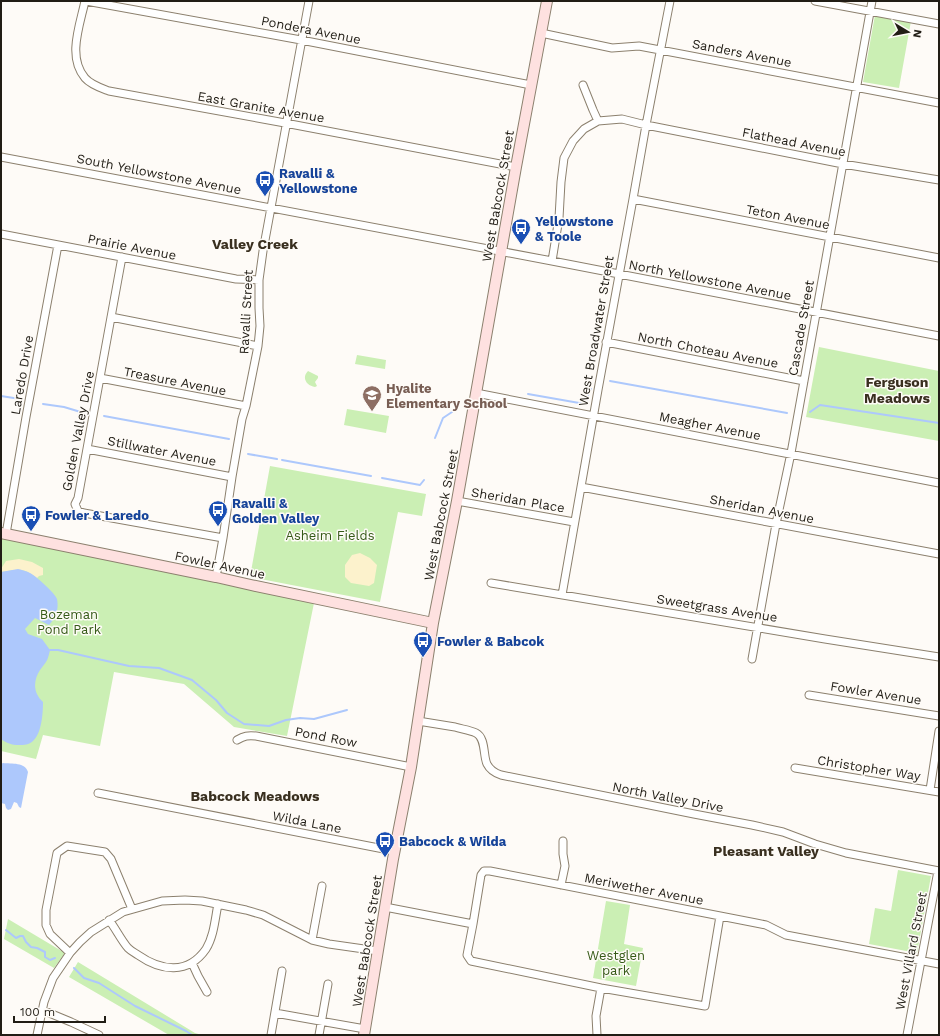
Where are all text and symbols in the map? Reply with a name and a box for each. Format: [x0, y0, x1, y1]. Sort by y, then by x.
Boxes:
north arrow [888, 12, 928, 52]
street label: Pondera Avenue [260, 13, 362, 47]
text: N [910, 29, 924, 39]
street label: Sanders Avenue [691, 36, 793, 70]
street label: East Granite Avenue [196, 88, 326, 126]
street label: Flathead Avenue [741, 125, 847, 159]
street label: West Babcock Street [479, 129, 517, 263]
street label: South Yellowstone Avenue [75, 151, 243, 197]
place label: Ravalli & Yellowstone [279, 166, 358, 196]
bus stop icon: Ravalli & Yellowstone [254, 169, 276, 197]
street label: Teton Avenue [745, 202, 831, 232]
place label: Yellowstone & Toole [535, 214, 614, 244]
bus stop icon: Yellowstone & Toole [510, 217, 532, 245]
street label: Prairie Avenue [86, 231, 178, 263]
district label: Valley Creek [212, 236, 298, 252]
street label: West Broadwater Street [575, 254, 617, 407]
street label: North Yellowstone Avenue [627, 257, 793, 303]
street label: Ravalli Street [236, 269, 256, 355]
street label: Cascade Street [785, 278, 817, 377]
street label: North Choteau Avenue [636, 329, 780, 371]
street label: Laredo Drive [8, 334, 36, 416]
street label: Treasure Avenue [122, 364, 228, 398]
street label: Golden Valley Drive [59, 370, 97, 492]
district label: Ferguson Meadows [864, 374, 930, 406]
place label: Hyalite Elementary School [386, 381, 508, 411]
school or university icon: Hyalite Elementary School [361, 384, 383, 412]
street label: Meagher Avenue [658, 409, 762, 443]
street label: Stillwater Avenue [106, 433, 218, 469]
street label: West Babcock Street [421, 448, 461, 582]
street label: Sheridan Place [470, 484, 566, 516]
street label: Sheridan Avenue [708, 492, 816, 526]
place label: Ravalli & Golden Valley [232, 496, 320, 526]
bus stop icon: Ravalli & Golden Valley [207, 499, 229, 527]
bus stop icon: Fowler & Laredo [20, 504, 42, 532]
place label: Fowler & Laredo [45, 508, 149, 523]
park label: Asheim Fields [285, 528, 375, 543]
street label: Fowler Avenue [173, 548, 267, 582]
street label: Sweetgrass Avenue [655, 591, 779, 625]
park label: Bozeman Pond Park [37, 607, 102, 637]
bus stop icon: Fowler & Babcok [412, 630, 434, 658]
place label: Fowler & Babcok [437, 634, 545, 649]
street label: Fowler Avenue [829, 678, 923, 708]
street label: Pond Row [294, 724, 359, 750]
street label: Christopher Way [816, 752, 922, 784]
street label: North Valley Drive [611, 779, 725, 815]
district label: Babcock Meadows [190, 788, 320, 804]
street label: Wilda Lane [271, 808, 343, 836]
bus stop icon: Babcock & Wilda [374, 830, 396, 858]
place label: Babcock & Wilda [399, 834, 507, 849]
district label: Pleasant Valley [713, 843, 819, 859]
street label: Meriwether Avenue [583, 870, 705, 908]
street label: West Babcock Street [349, 873, 385, 1008]
street label: West Villard Street [892, 890, 930, 1011]
park label: Westglen park [587, 948, 645, 978]
scale bar [14, 998, 105, 1024]
text: 100 m [20, 1005, 55, 1019]

